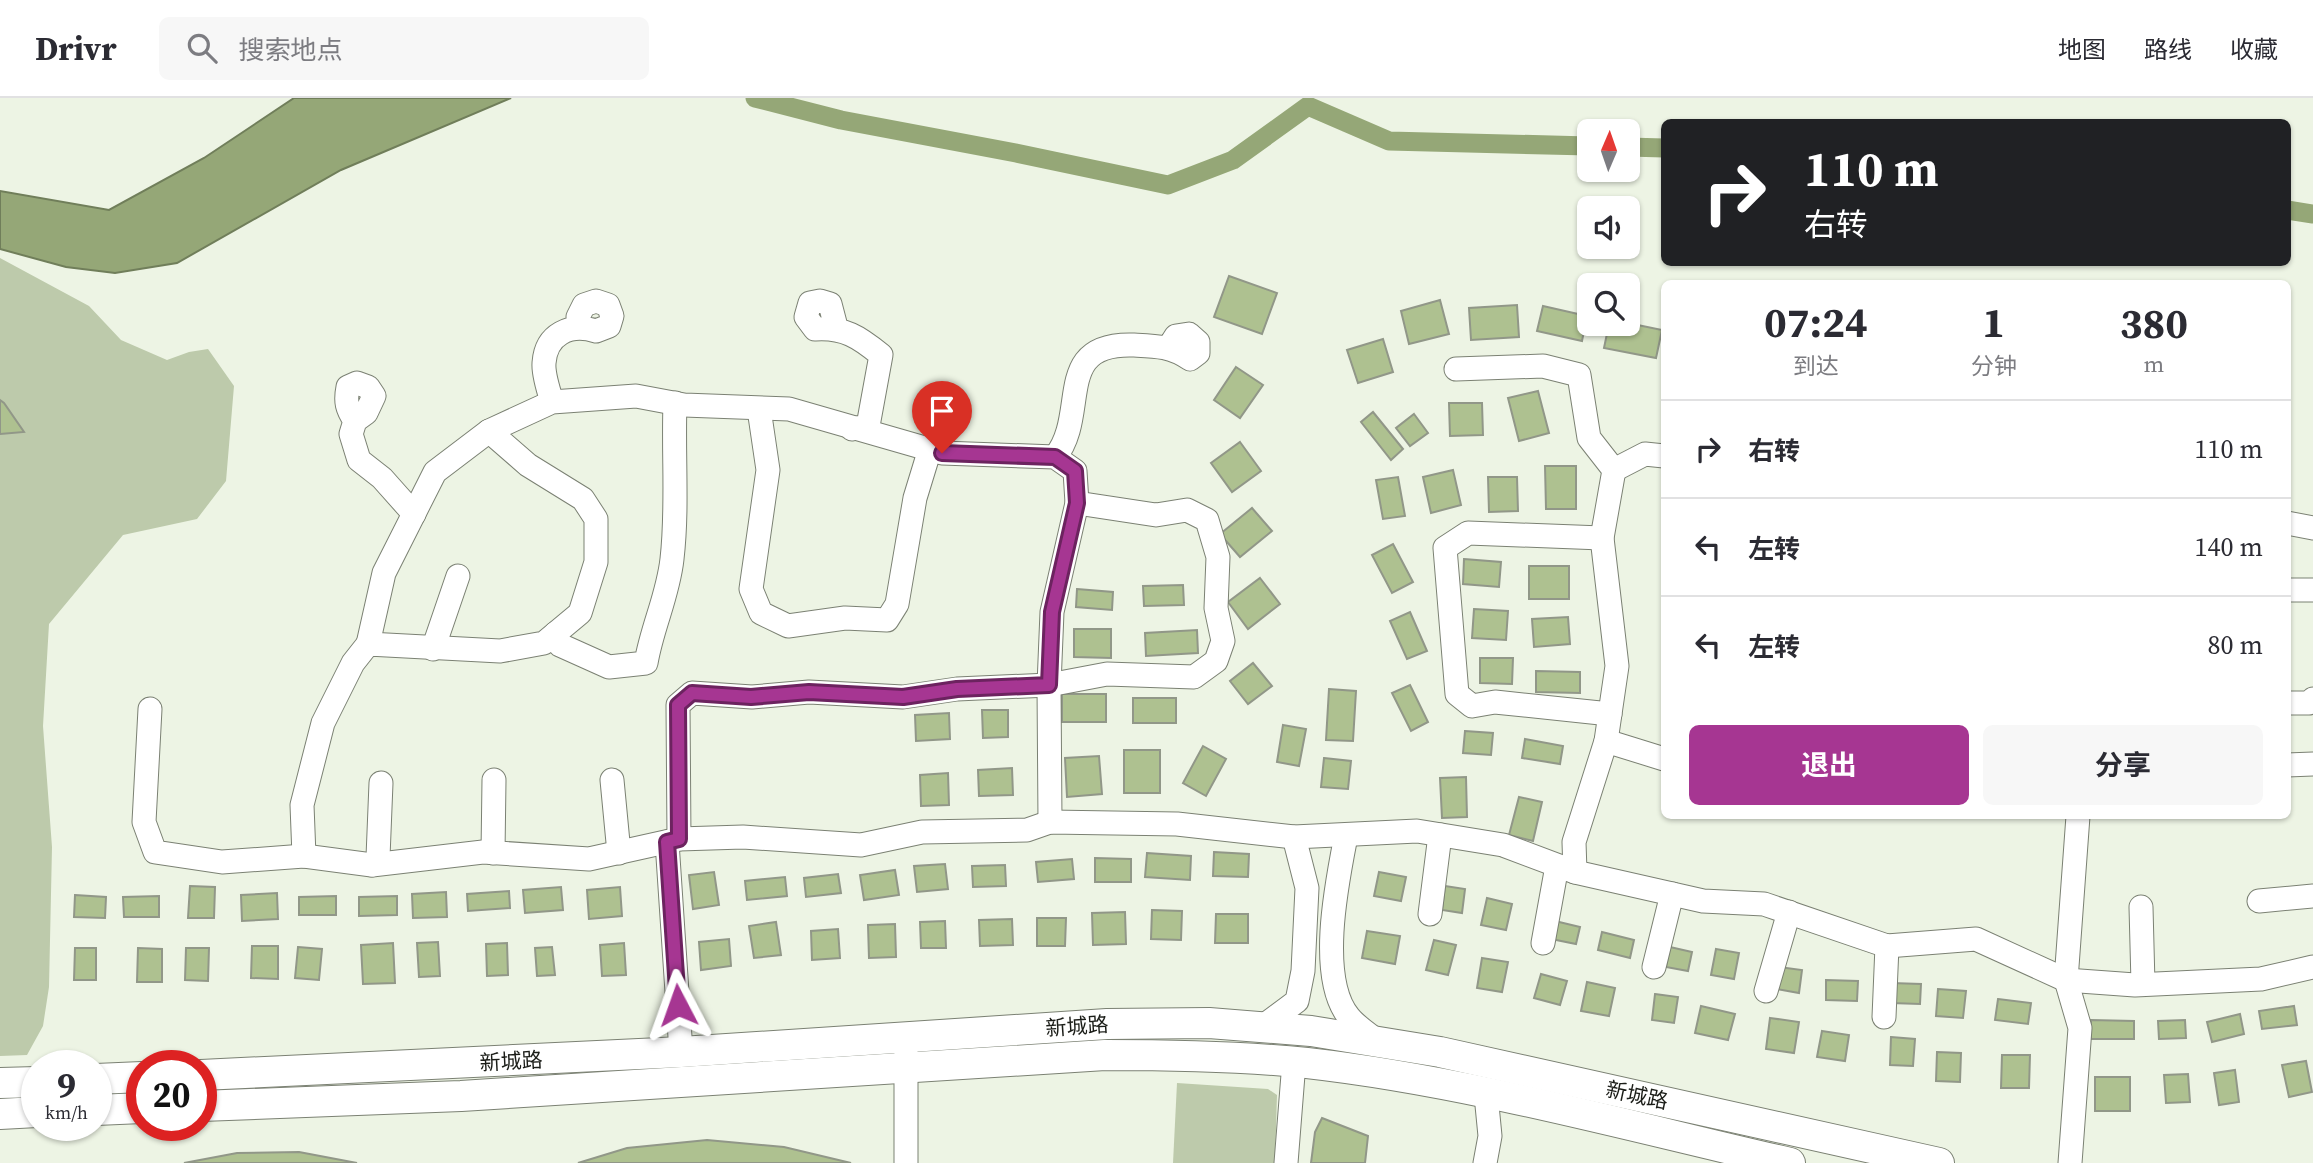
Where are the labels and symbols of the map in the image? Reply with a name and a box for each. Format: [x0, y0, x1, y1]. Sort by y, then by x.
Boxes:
north arrow [1577, 119, 1640, 182]
pin [912, 381, 972, 453]
position arrow [641, 968, 715, 1042]
street label: 新城路 [1045, 1009, 1109, 1043]
street label: 新城路 [479, 1045, 543, 1077]
speed limit sign: 20 [126, 1050, 217, 1141]
street label: 新城路 [1603, 1074, 1671, 1116]

